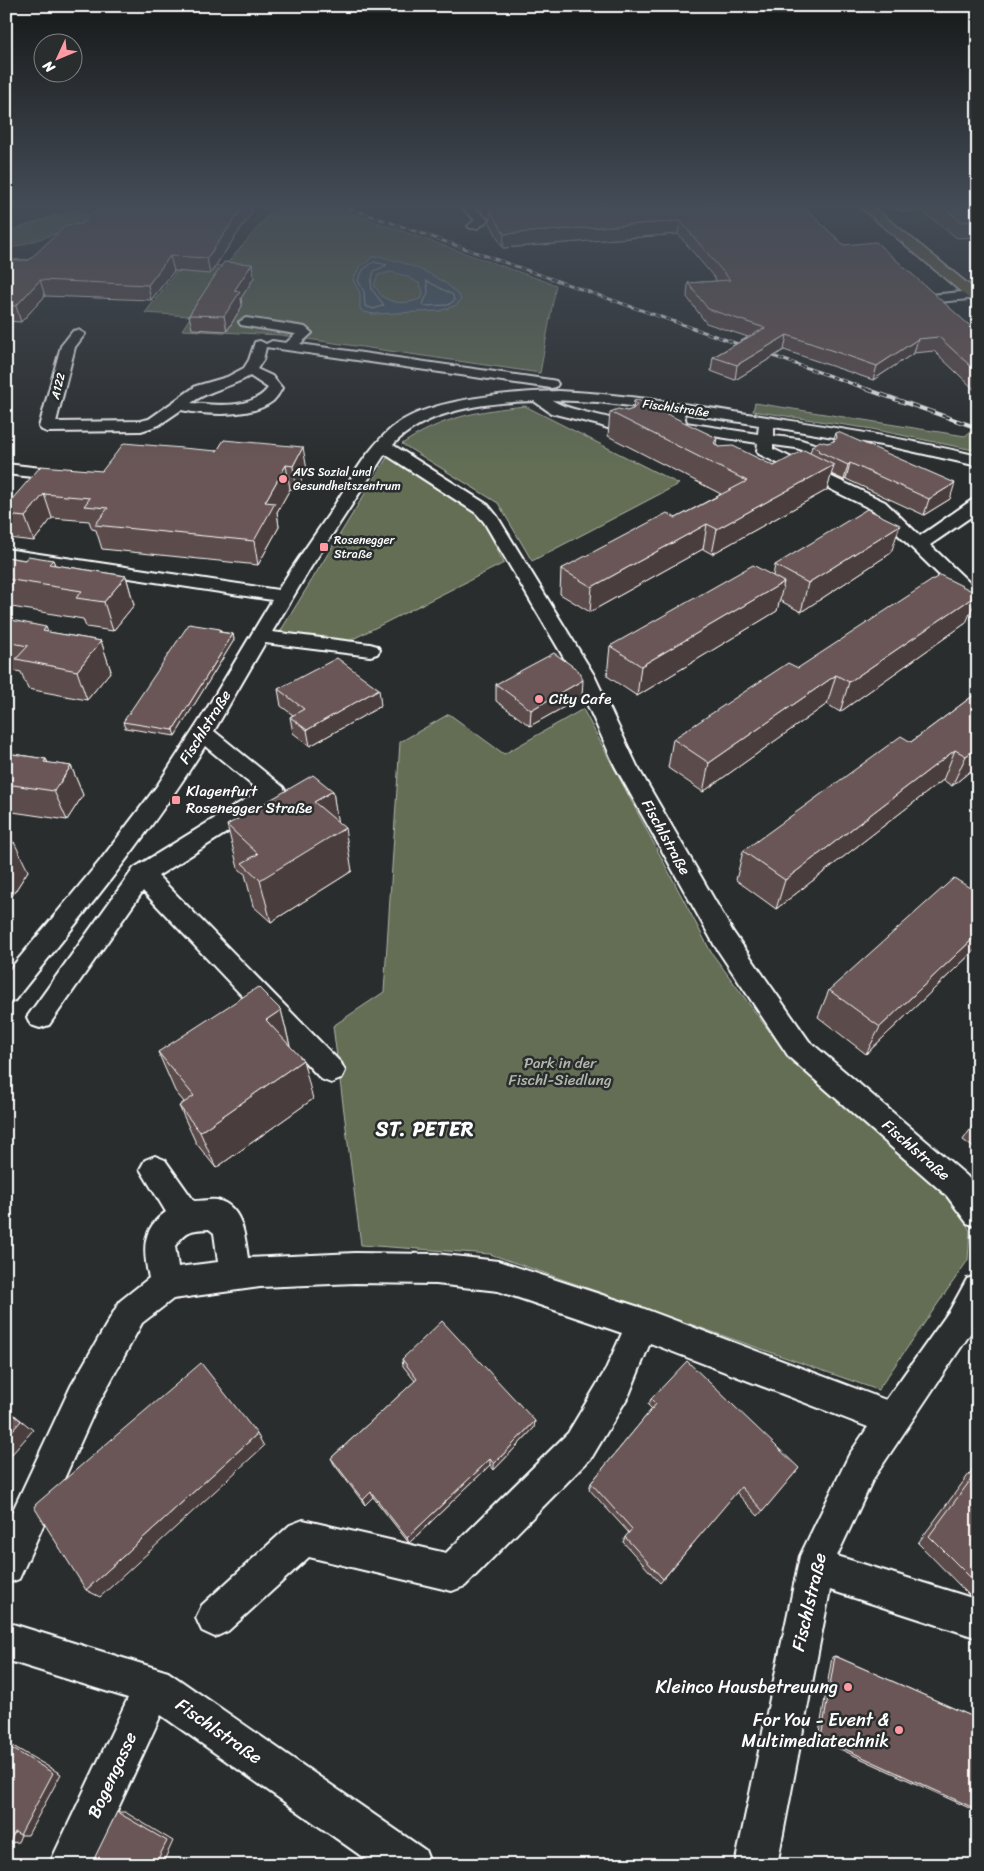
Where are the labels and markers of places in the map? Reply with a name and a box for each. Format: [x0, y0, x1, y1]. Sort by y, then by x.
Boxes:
place label: AVS Sozial und Gesundheitszentrum [292, 461, 401, 497]
marker: AVS Sozial und Gesundheitszentrum [277, 473, 289, 485]
place label: Rosenegger Straße [334, 529, 396, 565]
marker: Rosenegger Straße [318, 541, 330, 553]
place label: City Cafe [549, 686, 611, 712]
marker: City Cafe [533, 693, 545, 705]
place label: Klagenfurt Rosenegger Straße [186, 778, 312, 821]
marker: Klagenfurt Rosenegger Straße [170, 794, 182, 806]
place label: Kleinco Hausbetreuung [655, 1671, 838, 1703]
marker: Kleinco Hausbetreuung [842, 1681, 854, 1693]
place label: For You - Event & Multimediatechnik [742, 1704, 889, 1757]
marker: For You - Event & Multimediatechnik [893, 1724, 905, 1736]

